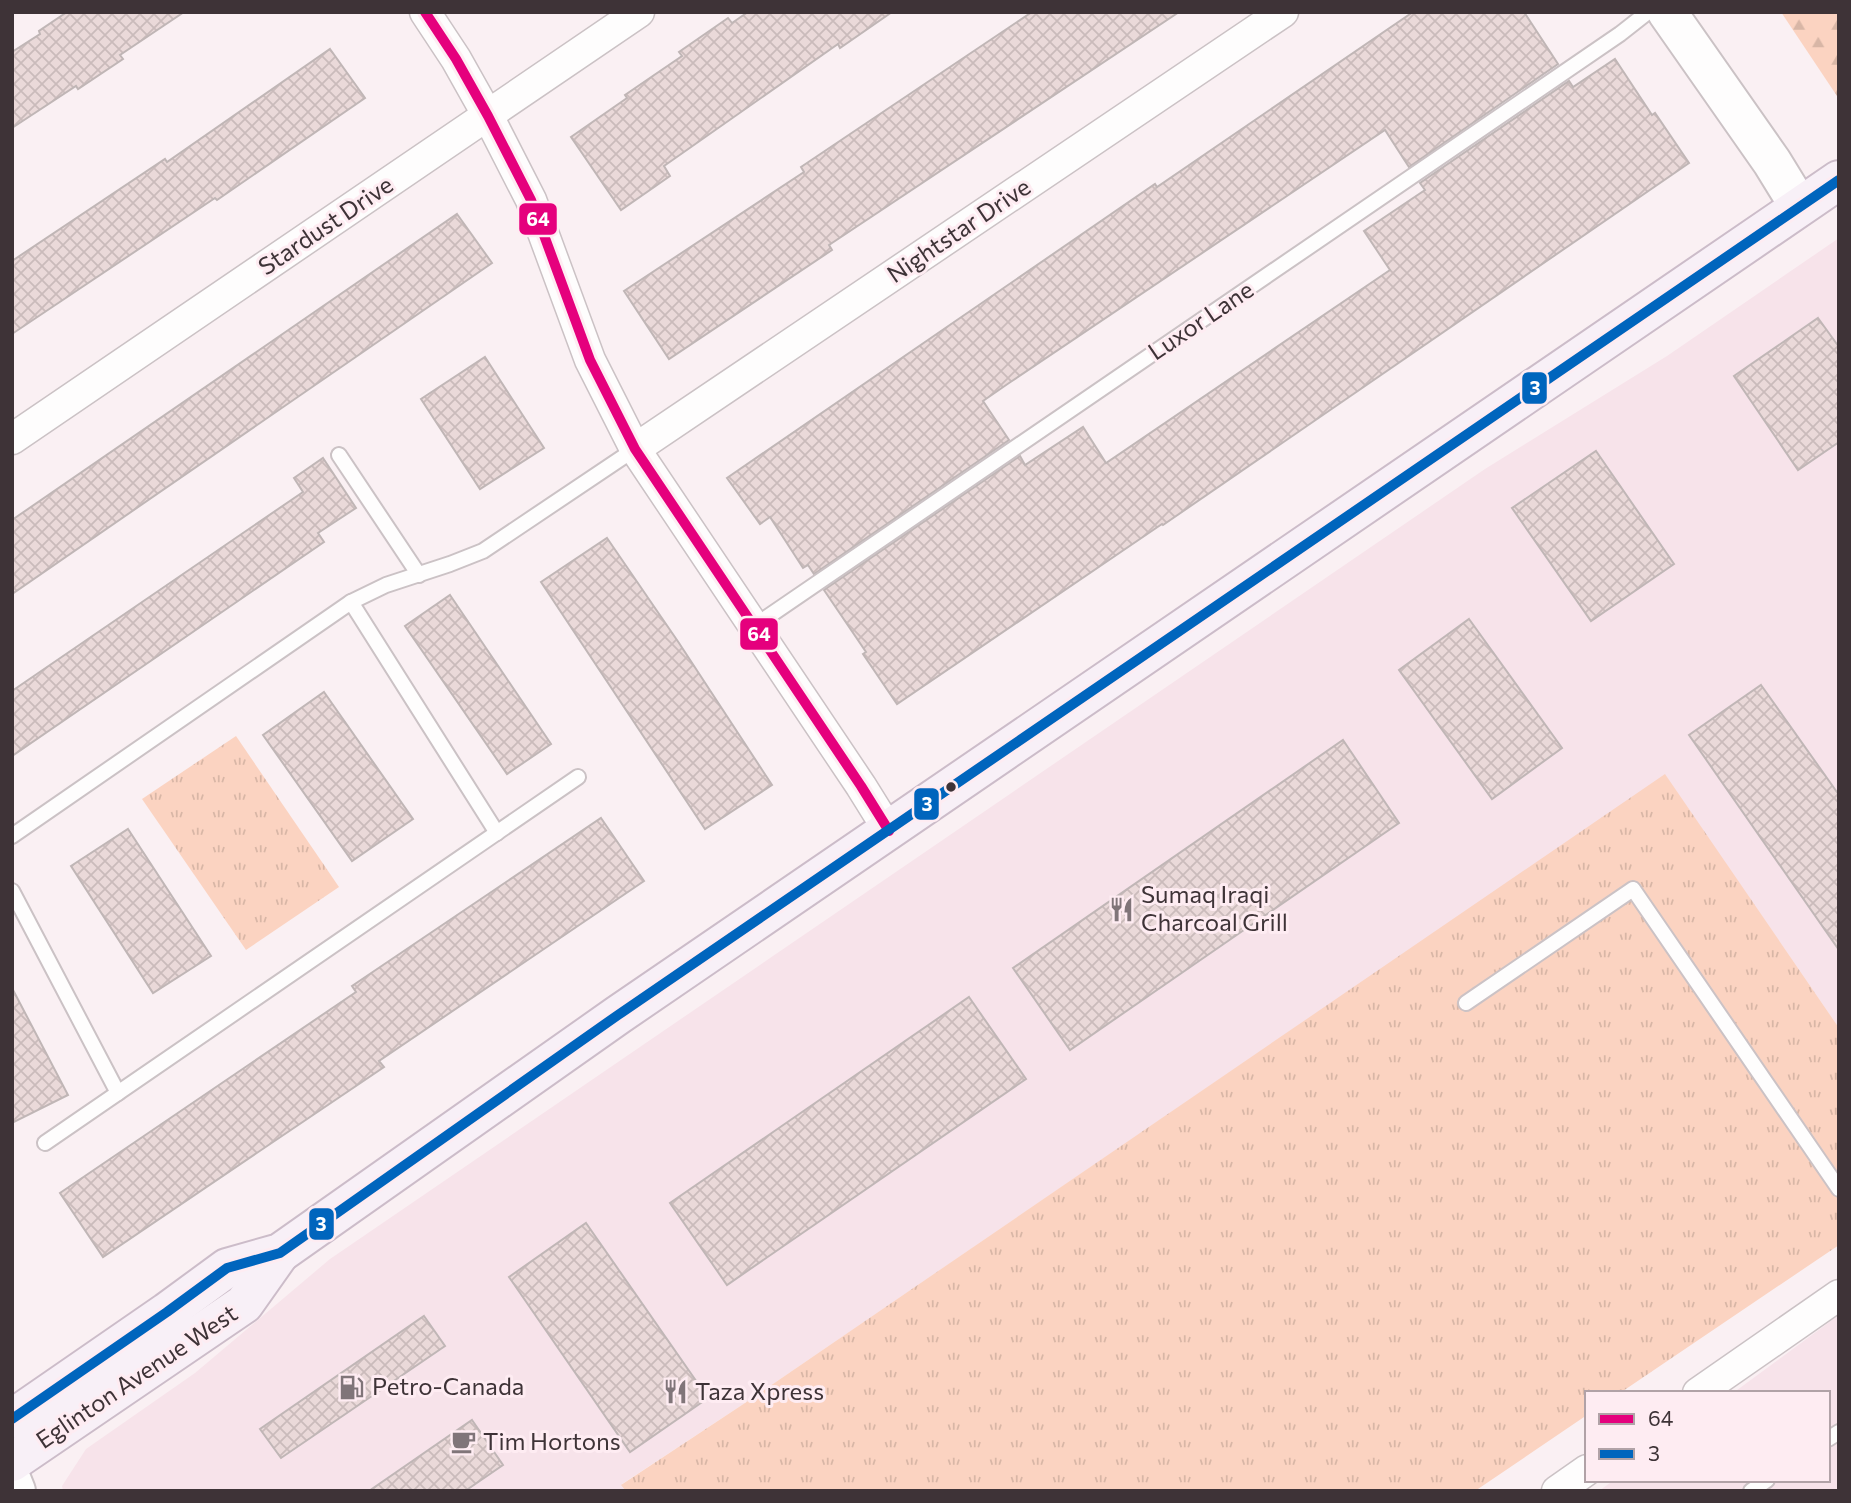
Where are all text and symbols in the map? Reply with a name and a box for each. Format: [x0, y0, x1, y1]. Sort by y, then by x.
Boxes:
street label: Stardust Drive [252, 169, 398, 280]
street label: Nightstar Drive [881, 171, 1035, 288]
line badge: 64 [518, 202, 558, 236]
text: 64 [526, 207, 550, 230]
street label: Luxor Lane [1142, 274, 1258, 365]
line badge: 3 [1521, 371, 1548, 405]
text: 3 [1529, 376, 1541, 399]
line badge: 64 [739, 617, 779, 651]
text: 64 [747, 622, 771, 645]
unlabelled marker [944, 780, 958, 794]
line badge: 3 [913, 787, 940, 821]
text: 3 [921, 792, 933, 815]
place label: Sumaq Iraqi Charcoal Grill [1141, 879, 1288, 936]
restaurant icon: Sumaq Iraqi Charcoal Grill [1107, 895, 1135, 923]
line badge: 3 [308, 1207, 335, 1241]
text: 3 [315, 1212, 327, 1235]
street label: Eglinton Avenue West [30, 1298, 242, 1454]
place label: Petro-Canada [372, 1371, 524, 1400]
fuel station icon: Petro-Canada [338, 1373, 366, 1401]
place label: Taza Xpress [695, 1376, 824, 1405]
restaurant icon: Taza Xpress [661, 1378, 689, 1406]
legend [1585, 1391, 1830, 1482]
text: 64 [1648, 1405, 1674, 1430]
place label: Tim Hortons [483, 1426, 621, 1455]
cafe icon: Tim Hortons [449, 1428, 477, 1456]
text: 3 [1648, 1440, 1660, 1465]

